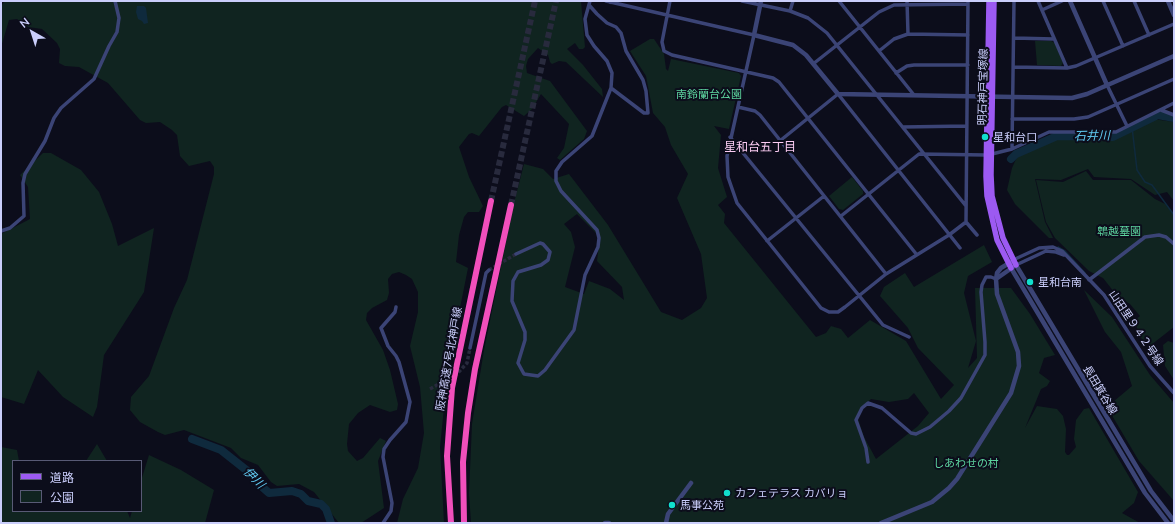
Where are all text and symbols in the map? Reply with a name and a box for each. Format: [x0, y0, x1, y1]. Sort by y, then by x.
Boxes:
north arrow [12, 12, 52, 52]
text: N [17, 15, 32, 30]
street label: 明石神戸宝塚線 [976, 48, 990, 126]
park label: 南鈴蘭台公園 [676, 87, 742, 101]
water label: 石井川 [1074, 128, 1110, 144]
place label: 星和台口 [993, 130, 1037, 144]
marker: 星和台口 [980, 132, 990, 142]
district label: 星和台五丁目 [724, 140, 796, 154]
park label: 鵯越墓園 [1097, 224, 1141, 238]
place label: 星和台南 [1038, 275, 1082, 289]
marker: 星和台南 [1025, 277, 1035, 287]
street label: 山田里９４２号線 [1106, 288, 1166, 368]
street label: 阪神高速7号北神戸線 [433, 306, 465, 412]
street label: 長田箕谷線 [1080, 363, 1120, 417]
park label: しあわせの村 [933, 456, 999, 470]
legend [12, 460, 142, 512]
water label: 伊川 [240, 464, 268, 492]
text: 道路 [50, 470, 74, 485]
place label: カフェテラス カバリョ [735, 486, 848, 500]
marker: カフェテラス カバリョ [722, 488, 732, 498]
text: 公園 [50, 490, 74, 505]
place label: 馬事公苑 [680, 498, 724, 512]
marker: 馬事公苑 [667, 500, 677, 510]

